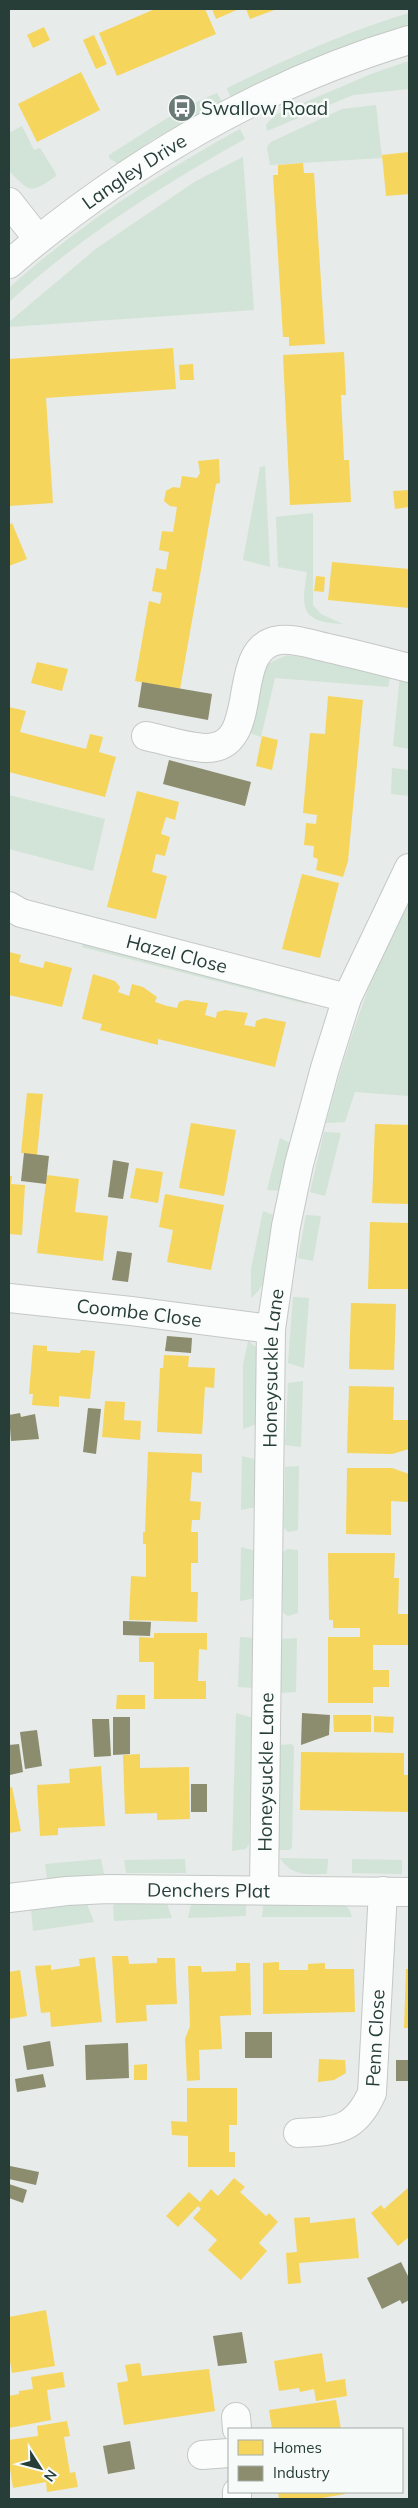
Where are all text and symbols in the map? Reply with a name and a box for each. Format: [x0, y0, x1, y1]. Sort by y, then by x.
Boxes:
bus stop icon: Swallow Road [167, 93, 197, 123]
place label: Swallow Road [201, 96, 328, 120]
street label: Langley Drive [77, 128, 191, 214]
street label: Hazel Close [124, 929, 230, 978]
street label: Honeysuckle Lane [258, 1287, 289, 1448]
street label: Coombe Close [76, 1293, 203, 1332]
street label: Honeysuckle Lane [252, 1692, 278, 1852]
street label: Denchers Plat [147, 1877, 270, 1903]
street label: Penn Close [360, 1989, 390, 2088]
legend [228, 2428, 403, 2493]
text: Homes [273, 2438, 322, 2457]
north arrow [15, 2443, 65, 2493]
text: Industry [273, 2463, 330, 2482]
text: N [40, 2466, 61, 2485]

